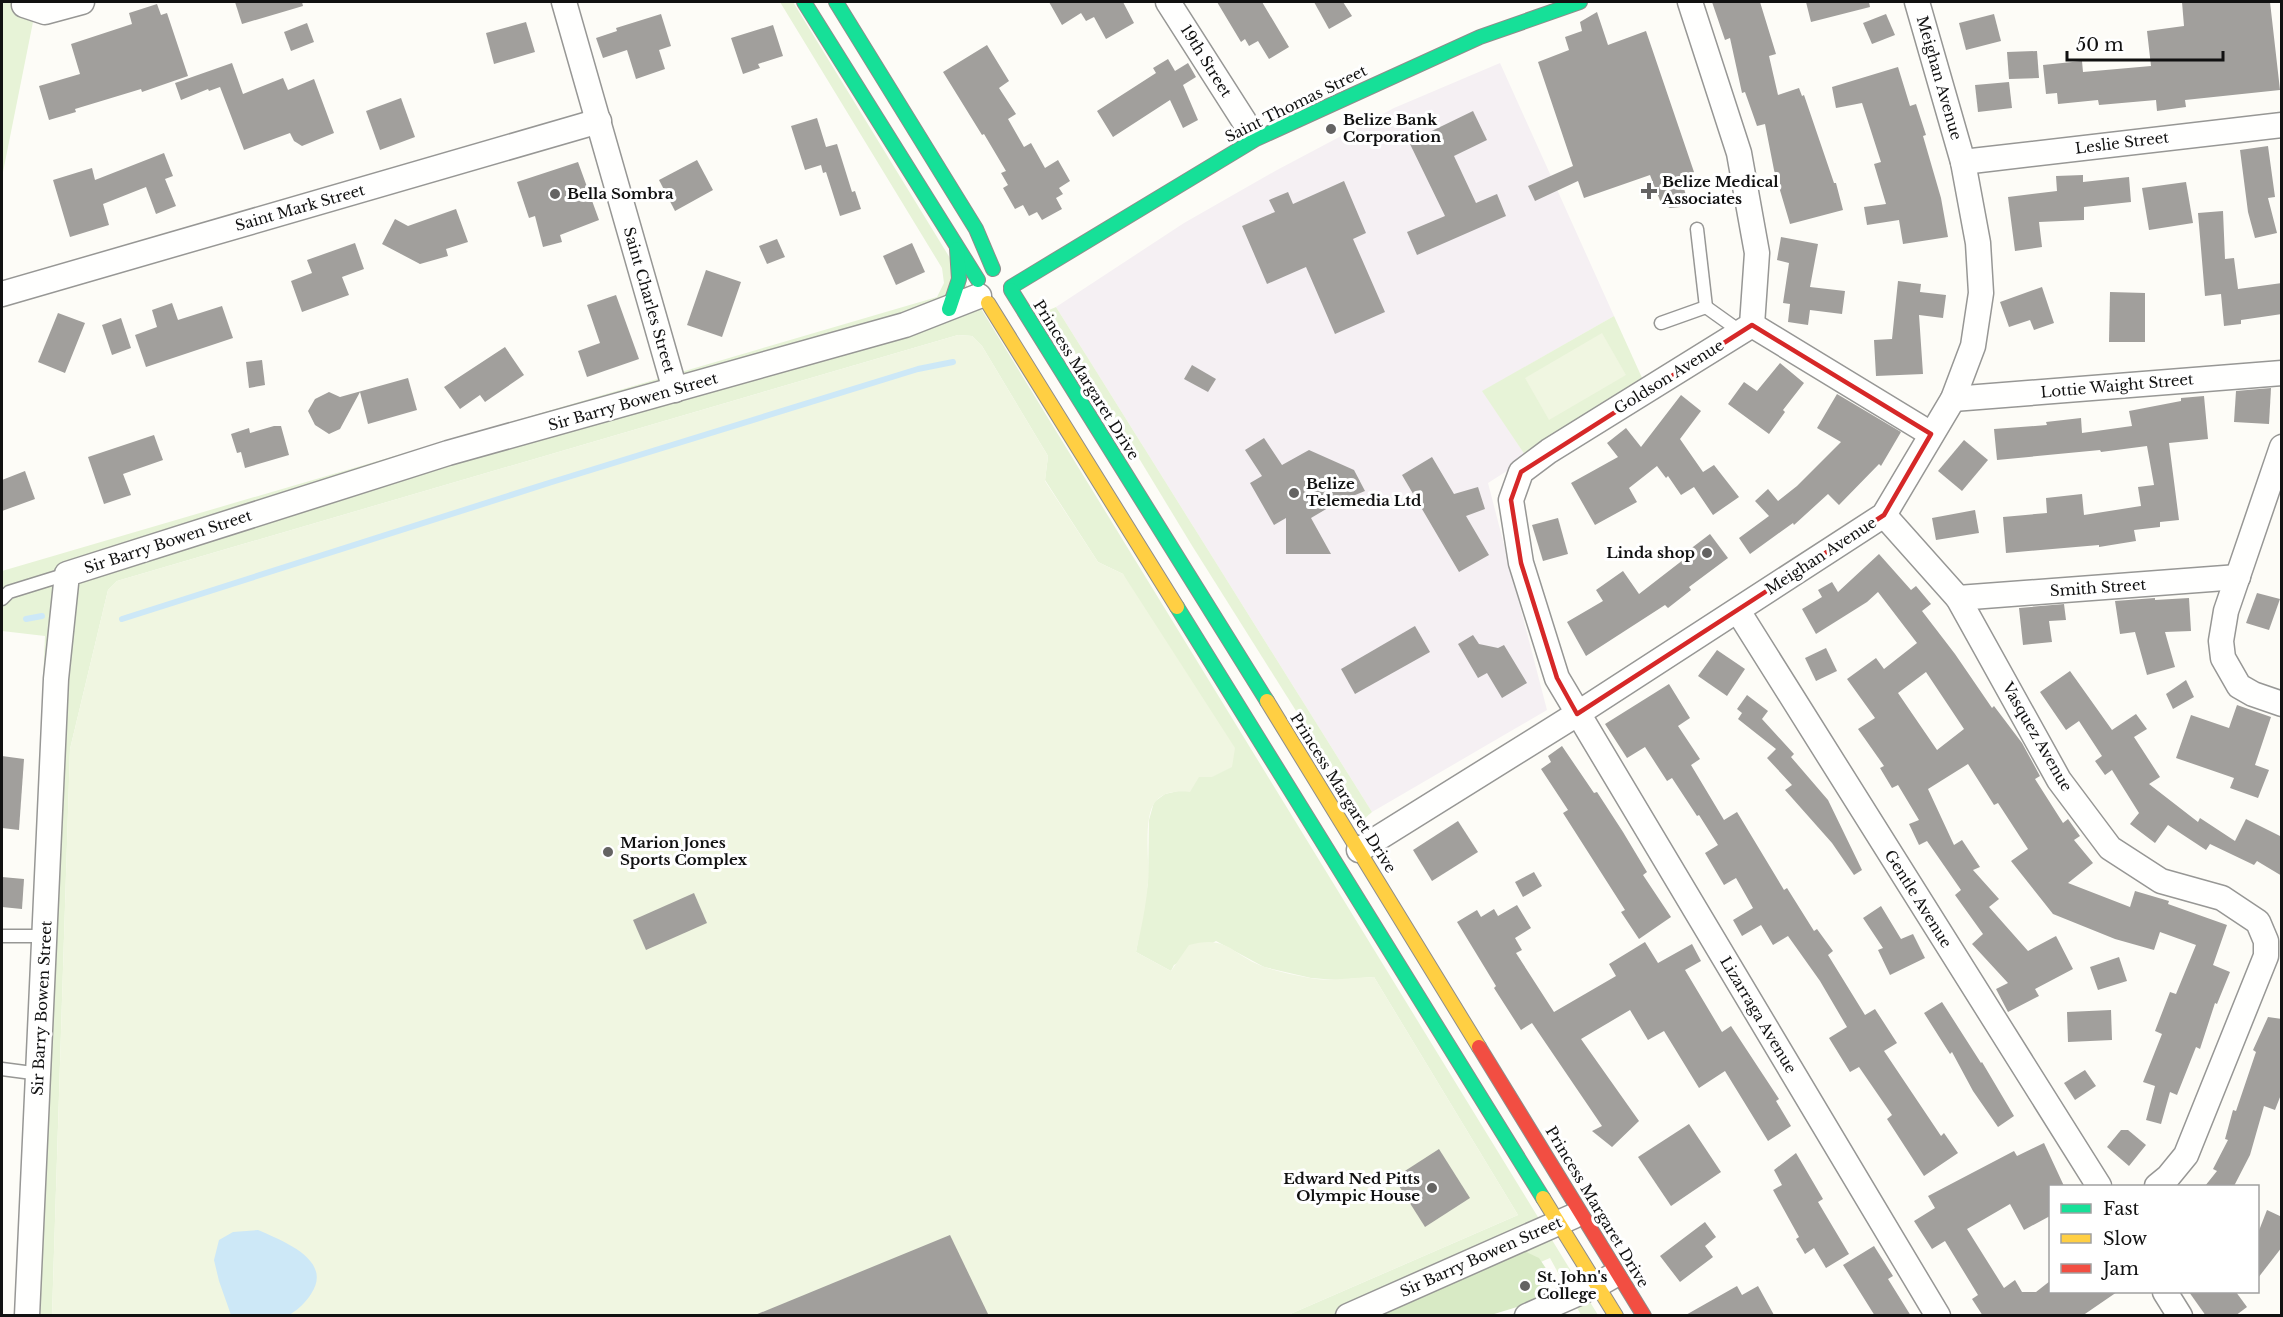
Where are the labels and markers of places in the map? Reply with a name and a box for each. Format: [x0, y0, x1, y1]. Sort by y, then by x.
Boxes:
place label: Belize Bank Corporation [1343, 110, 1441, 146]
marker: Belize Bank Corporation [1324, 122, 1338, 136]
place label: Belize Medical Associates [1661, 172, 1779, 208]
marker: Belize Medical Associates [1640, 182, 1658, 200]
place label: Bella Sombra [567, 184, 674, 203]
marker: Bella Sombra [548, 187, 562, 201]
place label: Belize Telemedia Ltd [1306, 474, 1422, 510]
marker: Belize Telemedia Ltd [1287, 486, 1301, 500]
place label: Linda shop [1606, 543, 1695, 562]
marker: Linda shop [1700, 546, 1714, 560]
place label: Marion Jones Sports Complex [620, 833, 748, 869]
marker: Marion Jones Sports Complex [601, 845, 615, 859]
place label: Edward Ned Pitts Olympic House [1283, 1169, 1420, 1205]
marker: Edward Ned Pitts Olympic House [1425, 1181, 1439, 1195]
place label: St. John's College [1537, 1267, 1607, 1303]
marker: St. John's College [1518, 1279, 1532, 1293]

